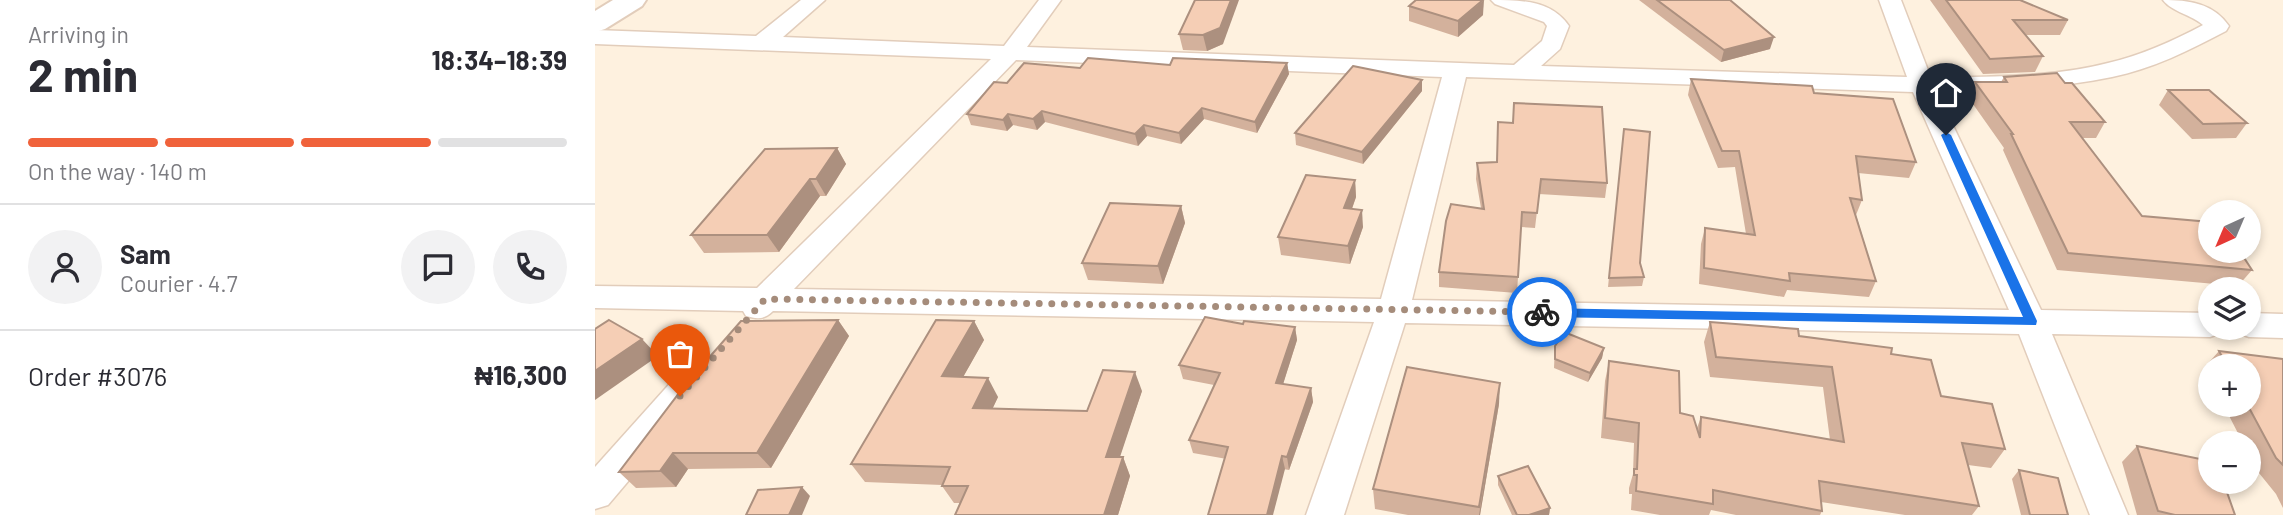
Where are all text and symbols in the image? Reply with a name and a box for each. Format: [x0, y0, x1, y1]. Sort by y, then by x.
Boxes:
text: Arriving in [28, 20, 129, 48]
text: 18:34–18:39 [432, 44, 567, 75]
text: 2 min [28, 46, 138, 101]
pin [1916, 63, 1976, 135]
icon: home [1927, 74, 1965, 112]
text: On the way · 140 m [28, 157, 207, 185]
north arrow [2198, 200, 2261, 262]
map controls [2198, 200, 2261, 494]
button: person [28, 230, 102, 304]
button: chat [401, 230, 475, 304]
button: phone [493, 230, 567, 304]
text: Sam [120, 238, 171, 269]
text: Courier · 4.7 [120, 269, 238, 297]
courier [1507, 277, 1577, 347]
button: layers [2198, 277, 2261, 340]
icon: bike [1523, 293, 1561, 331]
pin [650, 324, 710, 396]
icon: bag [661, 335, 699, 373]
button: + [2198, 354, 2261, 417]
text: ₦16,300 [474, 359, 567, 390]
text: Order #3076 [28, 360, 167, 391]
button: − [2198, 431, 2261, 494]

